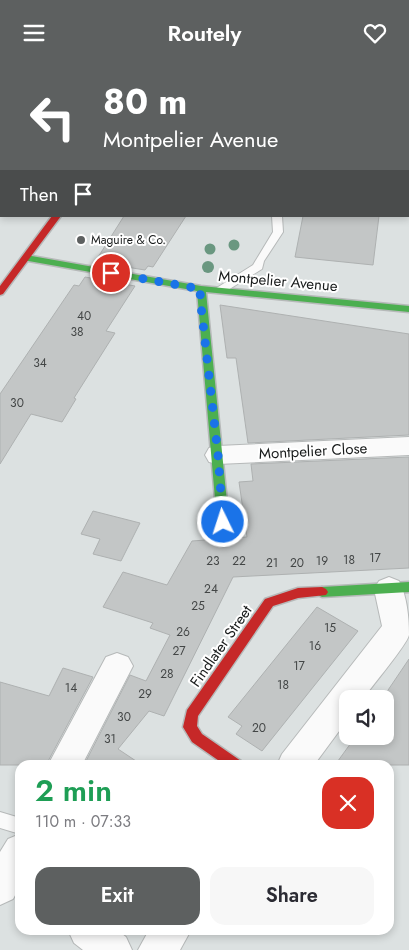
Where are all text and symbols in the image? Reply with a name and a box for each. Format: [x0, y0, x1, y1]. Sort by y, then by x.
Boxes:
text: Routely [168, 17, 241, 49]
icon: menu [20, 19, 48, 47]
icon: heart [361, 19, 389, 47]
text: 80 m [103, 77, 187, 127]
icon: left [20, 85, 85, 150]
text: Montpelier Avenue [103, 123, 278, 155]
icon: arrive [69, 180, 97, 208]
text: Then [20, 181, 59, 208]
place label: Maguire & Co. [91, 231, 166, 249]
marker: Maguire & Co. [75, 234, 87, 246]
pin [90, 252, 132, 294]
icon: arrive [97, 259, 125, 287]
street label: Montpelier Avenue [217, 265, 339, 297]
house number: 40 [77, 307, 91, 325]
house number: 38 [70, 323, 84, 341]
house number: 34 [33, 354, 47, 372]
house number: 30 [10, 394, 24, 412]
street label: Montpelier Close [258, 437, 368, 465]
position arrow [196, 495, 248, 547]
house number: 17 [369, 549, 382, 567]
house number: 18 [343, 551, 355, 569]
house number: 23 [206, 552, 220, 570]
house number: 22 [232, 552, 246, 570]
house number: 19 [316, 552, 328, 570]
house number: 21 [266, 554, 278, 572]
house number: 20 [290, 554, 304, 572]
house number: 24 [204, 580, 218, 598]
house number: 25 [191, 597, 205, 615]
street label: Findlater Street [185, 600, 258, 691]
house number: 15 [324, 619, 336, 637]
house number: 26 [176, 623, 190, 641]
house number: 16 [309, 637, 321, 655]
house number: 27 [172, 642, 186, 660]
house number: 17 [293, 657, 306, 675]
house number: 28 [160, 665, 174, 683]
house number: 18 [277, 676, 289, 694]
house number: 14 [65, 679, 77, 697]
house number: 29 [138, 685, 152, 703]
map controls [339, 690, 394, 745]
button: sound [339, 690, 394, 745]
house number: 30 [117, 708, 131, 726]
house number: 20 [252, 719, 266, 737]
house number: 31 [104, 730, 116, 748]
text: 2 min [35, 769, 112, 812]
button: close [322, 777, 374, 829]
text: 110 m · 07:33 [35, 810, 131, 833]
button: Exit [35, 867, 200, 925]
button: Share [210, 867, 374, 925]

